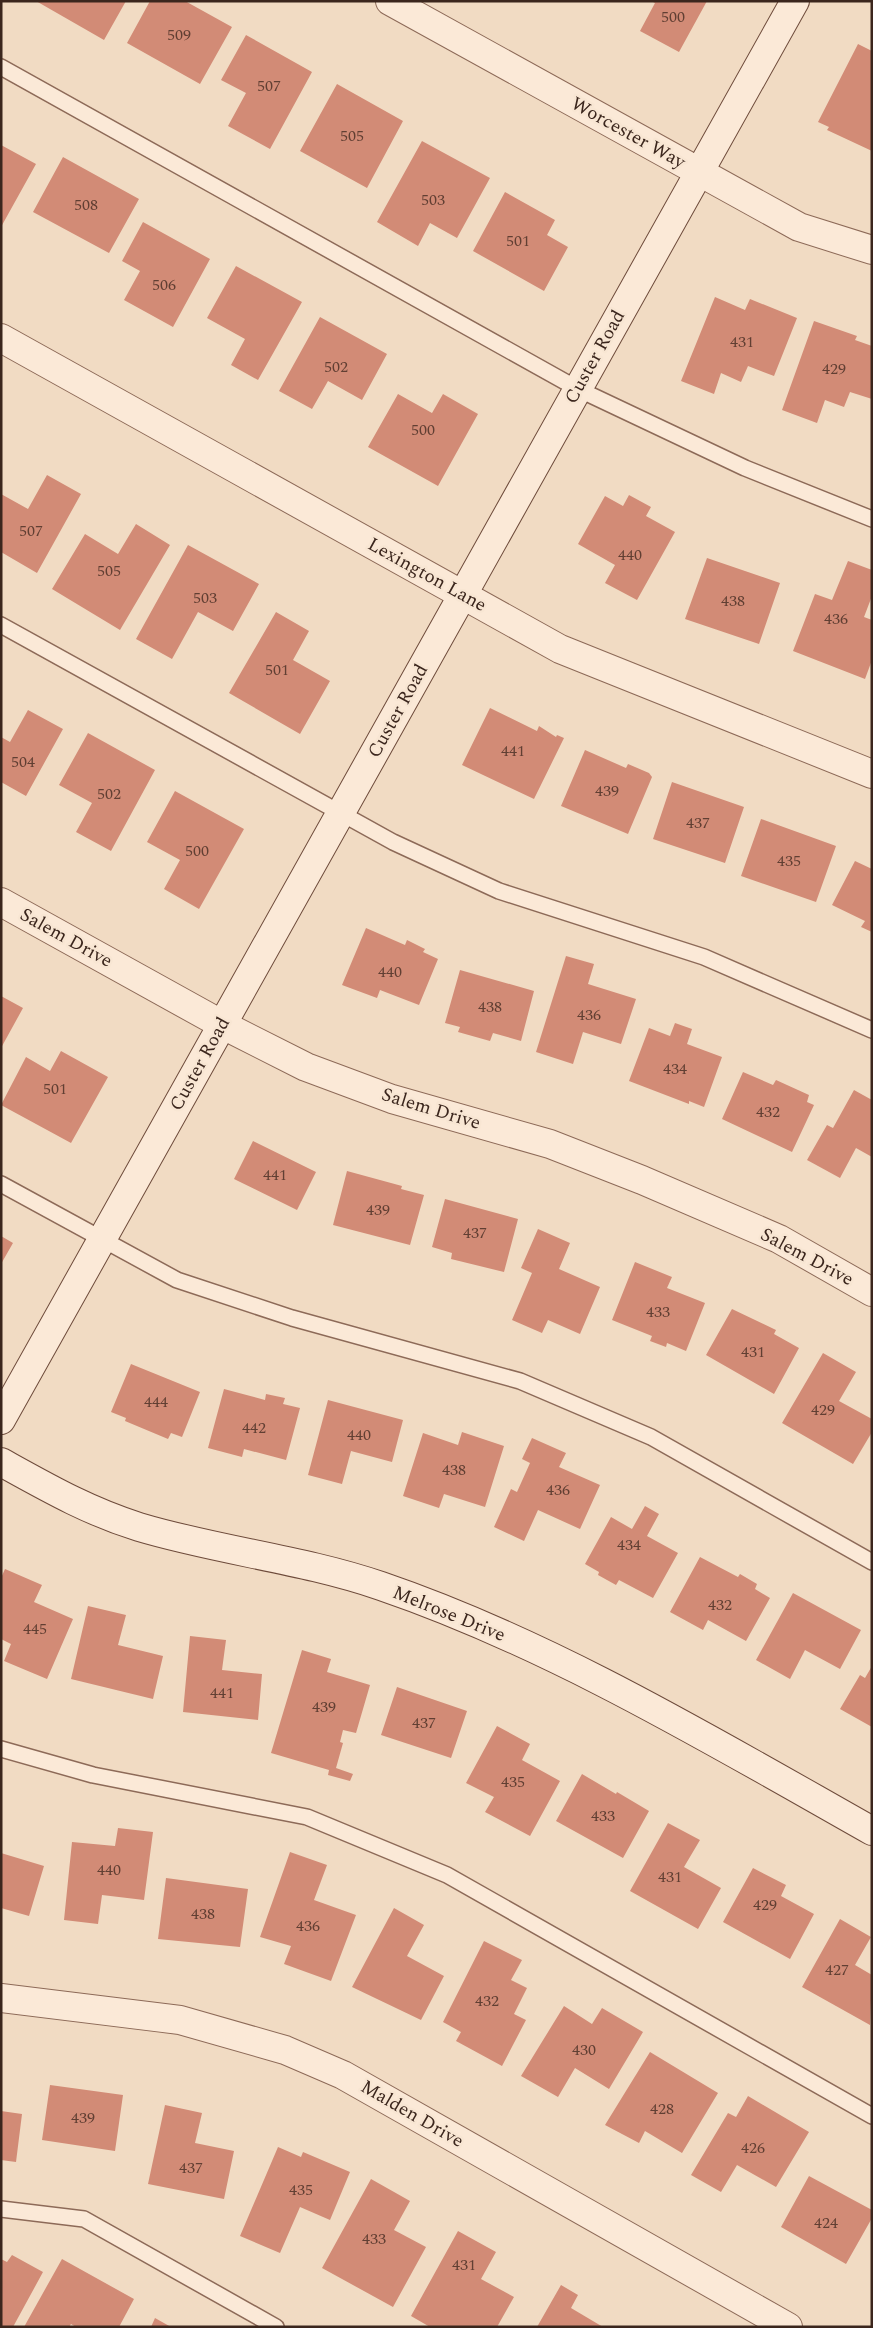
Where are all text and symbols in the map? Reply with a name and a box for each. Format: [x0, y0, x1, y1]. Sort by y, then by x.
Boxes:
house number: 500 [661, 5, 685, 29]
house number: 509 [167, 23, 191, 47]
house number: 507 [257, 74, 281, 98]
street label: Worcester Way [565, 89, 691, 177]
house number: 505 [340, 124, 364, 148]
house number: 503 [421, 188, 445, 212]
house number: 508 [74, 193, 98, 217]
house number: 501 [506, 229, 530, 253]
house number: 506 [152, 273, 176, 297]
street label: Custer Road [557, 305, 633, 409]
house number: 431 [730, 330, 754, 354]
house number: 502 [324, 355, 348, 379]
house number: 429 [822, 357, 846, 381]
house number: 500 [411, 418, 435, 442]
house number: 507 [19, 519, 43, 543]
street label: Lexington Lane [362, 530, 492, 620]
house number: 440 [618, 543, 642, 567]
house number: 505 [97, 559, 121, 583]
house number: 503 [193, 586, 217, 610]
house number: 438 [721, 589, 745, 613]
house number: 436 [824, 607, 848, 631]
house number: 501 [265, 658, 289, 682]
street label: Custer Road [360, 659, 436, 763]
house number: 441 [501, 739, 525, 763]
house number: 504 [11, 750, 35, 774]
house number: 439 [595, 779, 619, 803]
house number: 502 [97, 782, 121, 806]
house number: 437 [686, 811, 710, 835]
house number: 500 [185, 839, 209, 863]
house number: 435 [777, 849, 801, 873]
street label: Salem Drive [14, 901, 118, 975]
house number: 440 [378, 960, 402, 984]
house number: 438 [478, 995, 502, 1019]
house number: 436 [577, 1003, 601, 1027]
street label: Custer Road [162, 1012, 238, 1116]
house number: 434 [663, 1057, 687, 1081]
house number: 501 [43, 1077, 67, 1101]
street label: Salem Drive [378, 1080, 484, 1138]
house number: 432 [756, 1100, 780, 1124]
house number: 441 [263, 1163, 287, 1187]
house number: 439 [366, 1198, 390, 1222]
street label: Salem Drive [755, 1220, 859, 1294]
house number: 437 [463, 1221, 487, 1245]
house number: 433 [646, 1300, 670, 1324]
house number: 431 [741, 1340, 765, 1364]
house number: 444 [144, 1390, 168, 1414]
house number: 429 [811, 1398, 835, 1422]
house number: 442 [242, 1416, 266, 1440]
house number: 440 [347, 1423, 371, 1447]
house number: 438 [442, 1458, 466, 1482]
house number: 436 [546, 1478, 570, 1502]
house number: 434 [617, 1533, 641, 1557]
street label: Melrose Drive [388, 1578, 510, 1650]
house number: 432 [708, 1593, 732, 1617]
house number: 445 [23, 1617, 47, 1641]
house number: 441 [210, 1681, 234, 1705]
house number: 439 [312, 1695, 336, 1719]
house number: 437 [412, 1711, 436, 1735]
house number: 435 [501, 1770, 525, 1794]
house number: 433 [591, 1804, 615, 1828]
house number: 440 [97, 1858, 121, 1882]
house number: 431 [658, 1865, 682, 1889]
house number: 429 [753, 1893, 777, 1917]
house number: 438 [191, 1902, 215, 1926]
house number: 436 [296, 1914, 320, 1938]
house number: 427 [825, 1958, 849, 1982]
house number: 432 [475, 1989, 499, 2013]
house number: 430 [572, 2038, 596, 2062]
street label: Malden Drive [355, 2073, 469, 2155]
house number: 428 [650, 2097, 674, 2121]
house number: 439 [71, 2106, 95, 2130]
house number: 426 [741, 2136, 765, 2160]
house number: 437 [179, 2156, 203, 2180]
house number: 435 [289, 2178, 313, 2202]
house number: 424 [814, 2211, 838, 2235]
house number: 433 [362, 2227, 386, 2251]
house number: 431 [452, 2253, 476, 2277]

